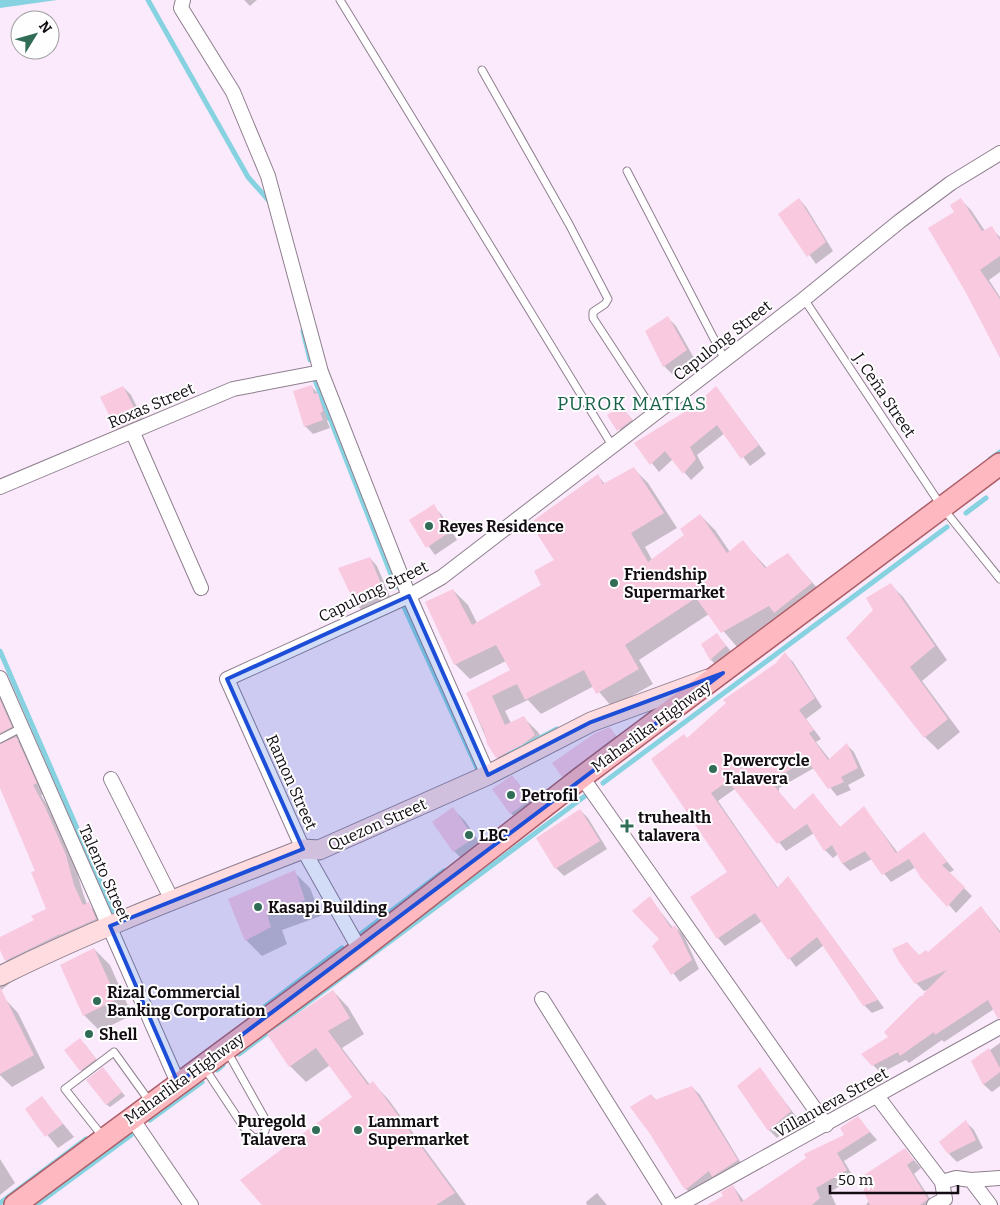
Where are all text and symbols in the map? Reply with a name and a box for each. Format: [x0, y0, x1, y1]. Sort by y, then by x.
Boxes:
north arrow [10, 10, 60, 60]
text: N [35, 18, 55, 37]
street label: Capulong Street [669, 296, 775, 385]
street label: J. Ceña Street [849, 349, 920, 441]
street label: Roxas Street [105, 379, 197, 432]
district label: PUROK MATIAS [557, 392, 707, 415]
place label: Reyes Residence [439, 517, 564, 536]
marker: Reyes Residence [423, 520, 435, 532]
street label: Capulong Street [315, 557, 431, 626]
place label: Friendship Supermarket [624, 565, 726, 602]
marker: Friendship Supermarket [608, 577, 620, 589]
street label: Maharlika Highway [588, 676, 715, 776]
street label: Ramon Street [262, 732, 321, 833]
place label: Powercycle Talavera [723, 751, 810, 788]
marker: Powercycle Talavera [707, 763, 719, 775]
place label: Petrofil [521, 786, 578, 805]
marker: Petrofil [505, 789, 517, 801]
street label: Quezon Street [325, 794, 430, 855]
place label: truhealth talavera [638, 808, 711, 845]
marker: truhealth talavera [620, 819, 634, 833]
street label: Talento Street [75, 822, 134, 925]
place label: LBC [479, 826, 508, 845]
marker: LBC [463, 829, 475, 841]
place label: Kasapi Building [268, 898, 387, 917]
marker: Kasapi Building [252, 901, 264, 913]
place label: Rizal Commercial Banking Corporation [107, 983, 266, 1020]
marker: Rizal Commercial Banking Corporation [91, 995, 103, 1007]
place label: Shell [99, 1025, 137, 1044]
marker: Shell [83, 1028, 95, 1040]
street label: Maharlika Highway [121, 1028, 248, 1128]
street label: Villanueva Street [771, 1063, 891, 1141]
place label: Puregold Talavera [237, 1112, 306, 1149]
place label: Lammart Supermarket [368, 1112, 470, 1149]
marker: Puregold Talavera [310, 1124, 322, 1136]
marker: Lammart Supermarket [352, 1124, 364, 1136]
scale bar [830, 1162, 958, 1194]
text: 50 m [838, 1171, 874, 1189]

